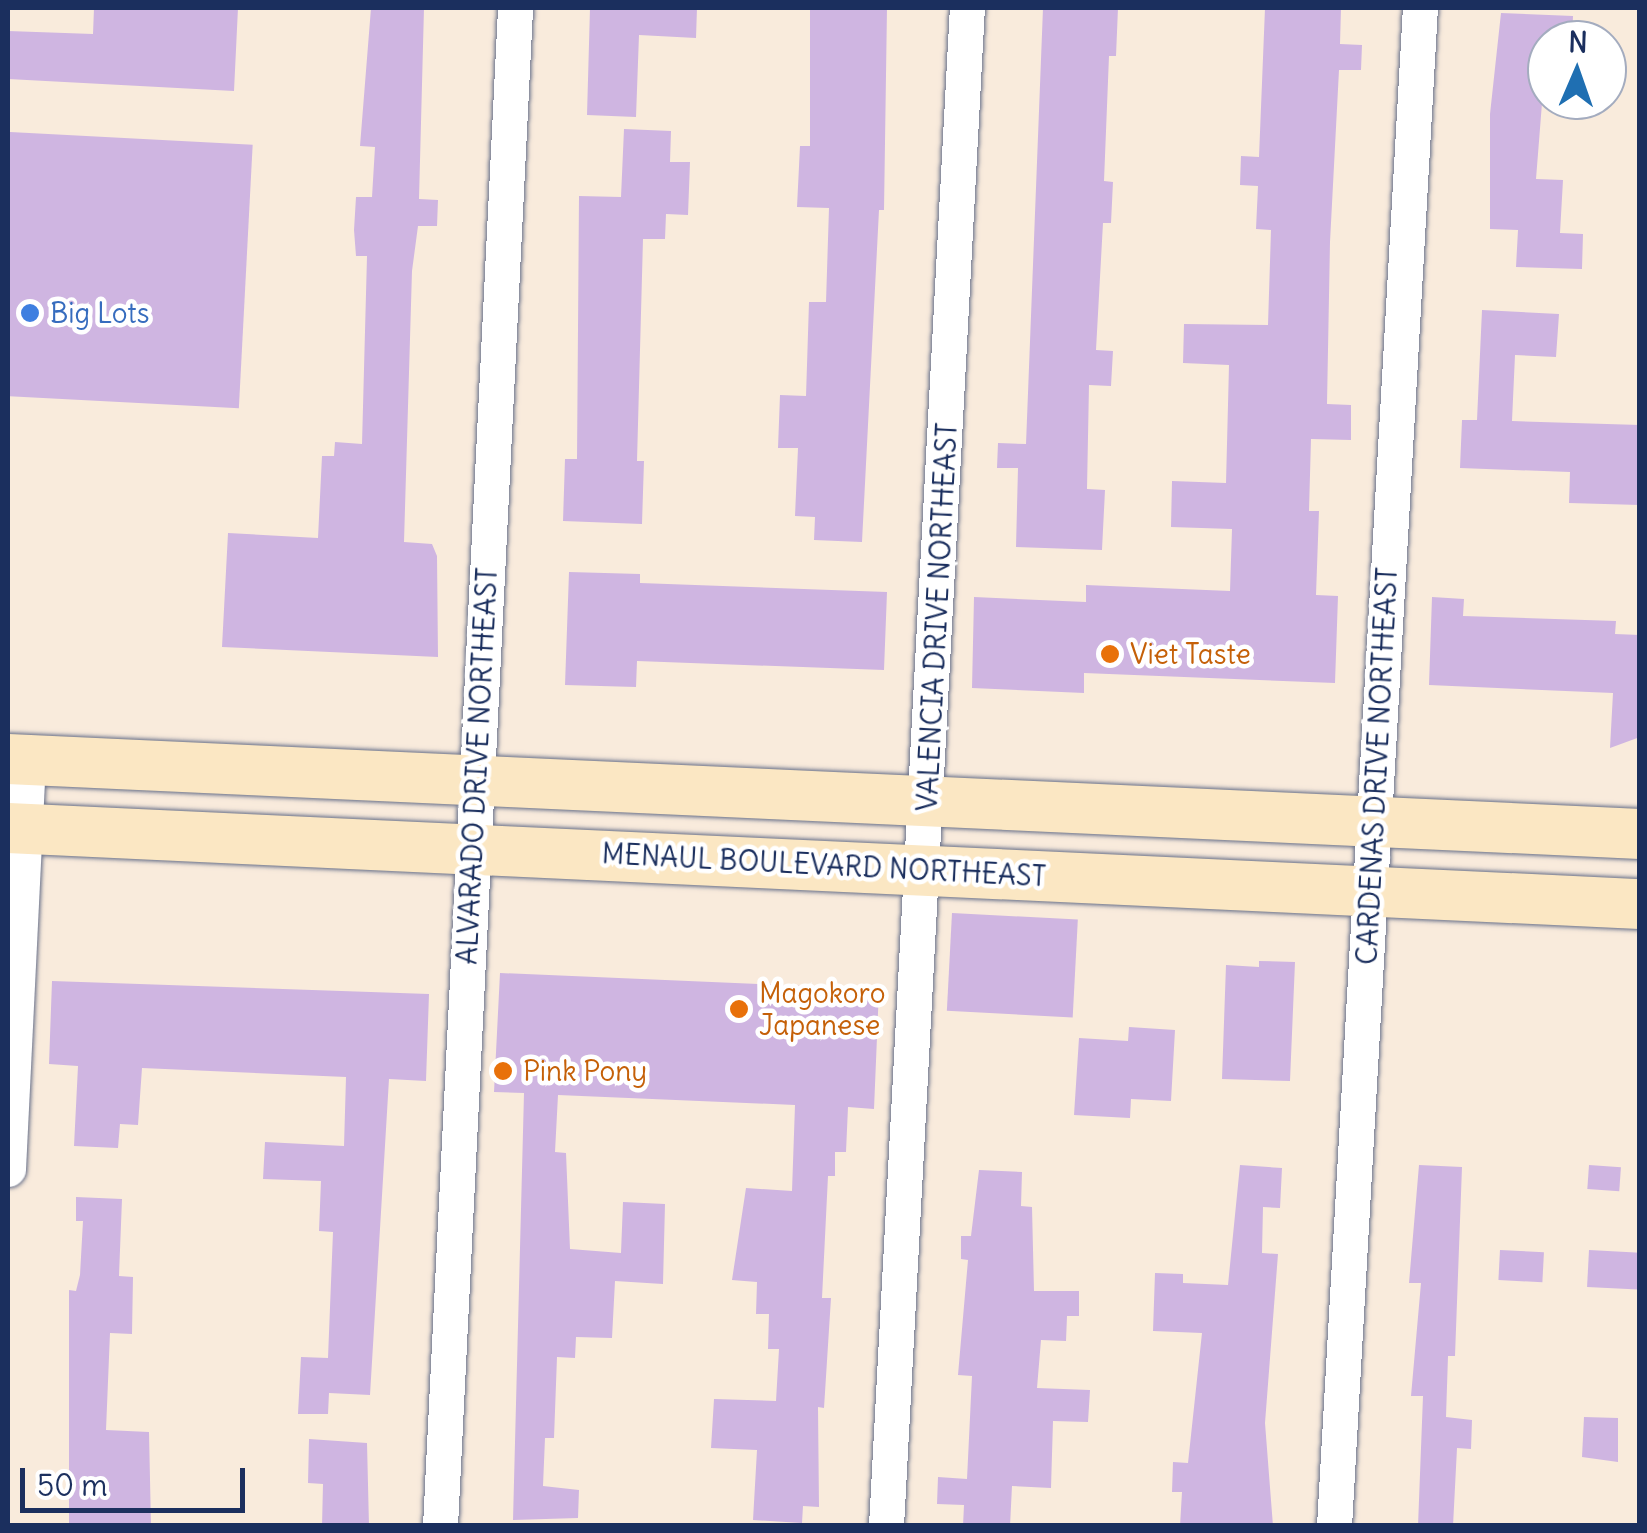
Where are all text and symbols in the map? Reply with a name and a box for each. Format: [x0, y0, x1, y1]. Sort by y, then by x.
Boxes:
north arrow [1527, 20, 1627, 120]
text: N [1568, 24, 1588, 60]
place label: Big Lots [50, 296, 150, 330]
marker: Big Lots [19, 302, 41, 324]
street label: VALENCIA DRIVE NORTHEAST [910, 422, 964, 812]
street label: CARDENAS DRIVE NORTHEAST [1350, 566, 1404, 966]
street label: ALVARADO DRIVE NORTHEAST [450, 567, 504, 965]
place label: Viet Taste [1130, 637, 1251, 671]
marker: Viet Taste [1099, 643, 1121, 665]
street label: MENAUL BOULEVARD NORTHEAST [601, 837, 1047, 893]
place label: Magokoro Japanese [759, 976, 885, 1042]
marker: Magokoro Japanese [728, 998, 750, 1020]
place label: Pink Pony [523, 1054, 647, 1088]
marker: Pink Pony [492, 1060, 514, 1082]
scale bar [25, 1448, 250, 1510]
text: 50 m [37, 1466, 107, 1504]

